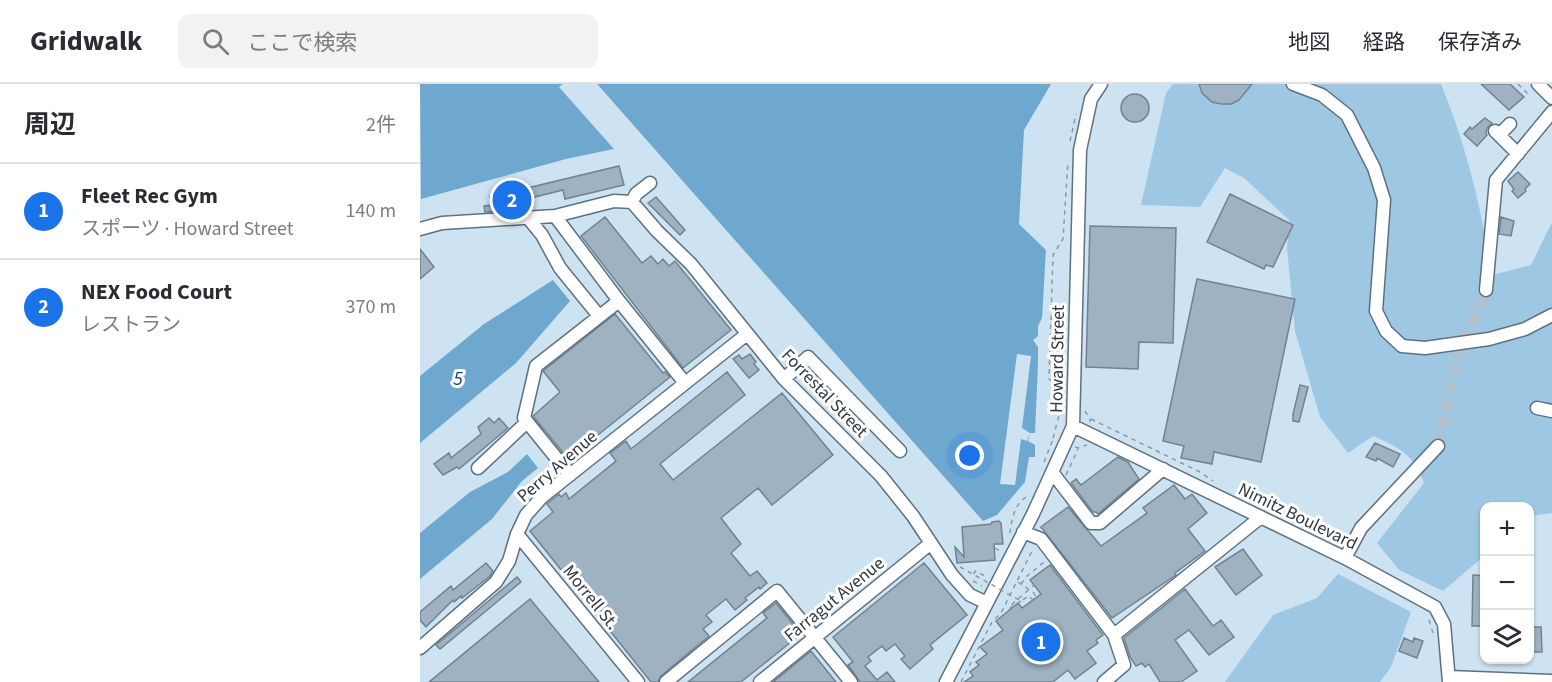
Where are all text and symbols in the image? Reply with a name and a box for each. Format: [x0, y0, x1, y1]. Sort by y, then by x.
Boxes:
search box [178, 14, 598, 68]
text: Gridwalk [30, 21, 142, 61]
icon: search [199, 25, 232, 58]
text: ここで検索 [247, 27, 357, 59]
text: 地図 [1288, 27, 1330, 57]
text: 経路 [1363, 27, 1405, 57]
text: 保存済み [1438, 27, 1522, 57]
text: 周辺 [24, 106, 76, 143]
text: 2件 [366, 111, 396, 139]
pin: 2 [492, 178, 532, 222]
text: Fleet Rec Gym [81, 180, 218, 212]
text: 1 [38, 197, 49, 225]
text: 140 m [346, 197, 396, 225]
text: スポーツ · Howard Street [81, 215, 294, 243]
text: NEX Food Court [81, 276, 232, 308]
text: 2 [38, 293, 49, 321]
text: 370 m [346, 293, 396, 321]
street label: Howard Street [1044, 305, 1071, 413]
text: レストラン [81, 311, 181, 339]
street label: Forrestal Street [776, 343, 874, 443]
water label: 5 [453, 365, 463, 393]
street label: Perry Avenue [512, 424, 603, 508]
your location [955, 441, 984, 470]
street label: Nimitz Boulevard [1234, 477, 1362, 556]
map controls [1480, 502, 1534, 664]
button: + [1480, 502, 1534, 556]
street label: Farragut Avenue [779, 551, 890, 648]
button: − [1480, 556, 1534, 610]
street label: Morrell St. [557, 560, 624, 635]
button: layers [1480, 610, 1534, 664]
pin: 1 [1022, 620, 1060, 664]

